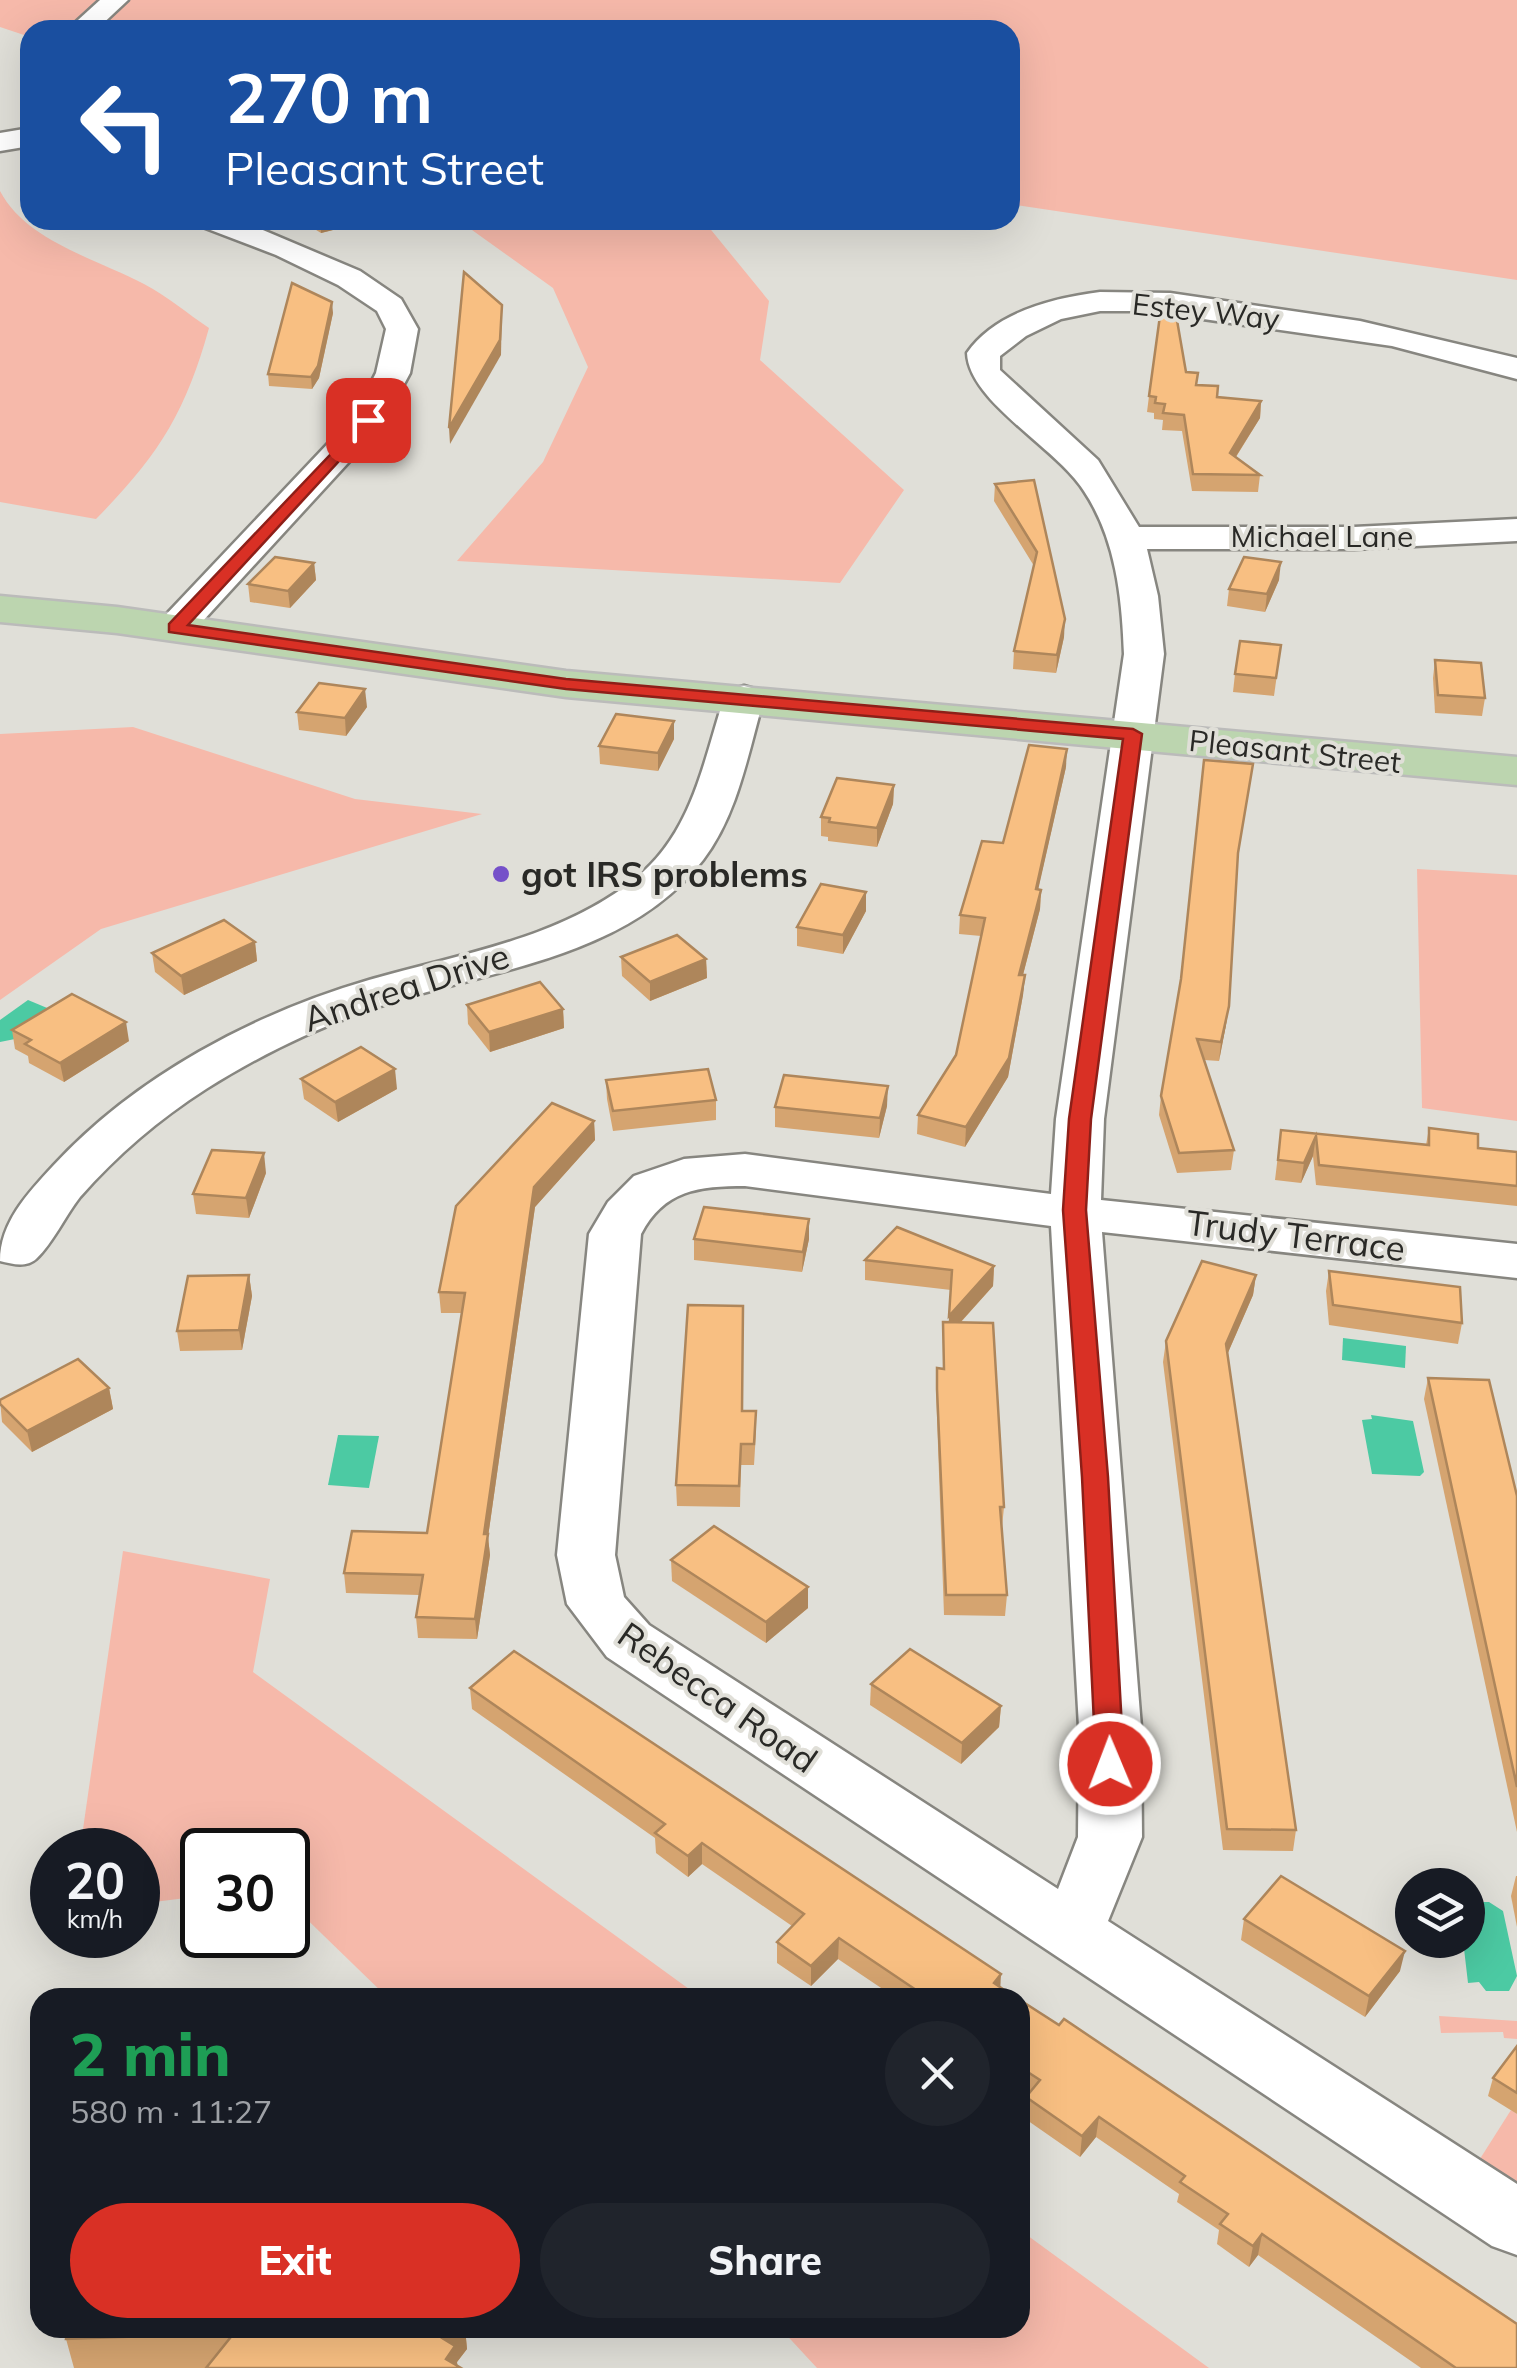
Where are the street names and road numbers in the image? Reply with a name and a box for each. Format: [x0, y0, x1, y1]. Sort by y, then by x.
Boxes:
street label: Estey Way [1131, 284, 1282, 338]
street label: Michael Lane [1231, 517, 1413, 555]
street label: Pleasant Street [1187, 721, 1403, 781]
street label: Andrea Drive [298, 933, 514, 1041]
street label: Trudy Terrace [1184, 1200, 1408, 1270]
street label: Rebecca Road [610, 1612, 826, 1782]

